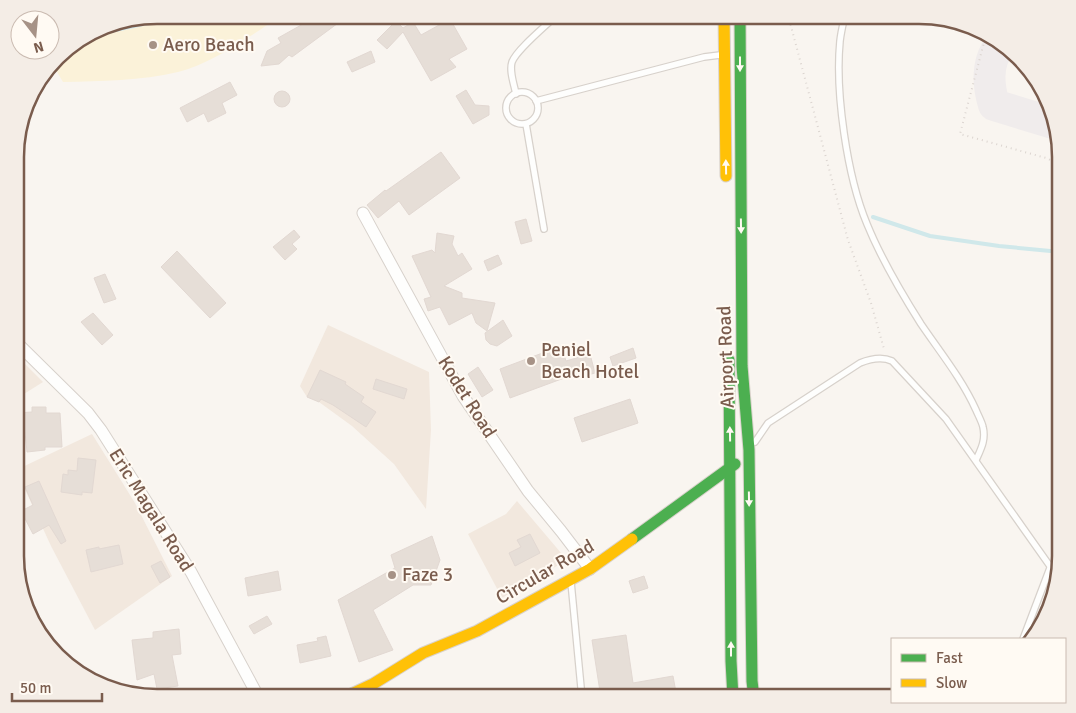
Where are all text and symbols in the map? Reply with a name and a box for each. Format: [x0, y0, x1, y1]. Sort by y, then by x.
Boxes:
north arrow [10, 10, 60, 60]
place label: Aero Beach [163, 33, 255, 57]
text: N [31, 38, 45, 57]
marker: Aero Beach [147, 39, 159, 51]
one-way arrow [736, 56, 744, 72]
one-way arrow [722, 158, 730, 174]
one-way arrow [737, 218, 745, 234]
street label: Airport Road [712, 305, 740, 409]
place label: Peniel Beach Hotel [541, 338, 639, 384]
street label: Kodet Road [432, 352, 502, 442]
marker: Peniel Beach Hotel [525, 355, 537, 367]
one-way arrow [726, 426, 734, 442]
street label: Eric Magala Road [103, 444, 199, 576]
one-way arrow [745, 491, 753, 507]
street label: Circular Road [492, 534, 598, 610]
place label: Faze 3 [402, 563, 453, 587]
marker: Faze 3 [386, 569, 398, 581]
legend [891, 638, 1066, 703]
one-way arrow [727, 641, 735, 657]
text: Fast [936, 649, 963, 667]
scale bar [12, 670, 102, 702]
text: Slow [936, 674, 967, 692]
text: 50 m [20, 679, 51, 697]

